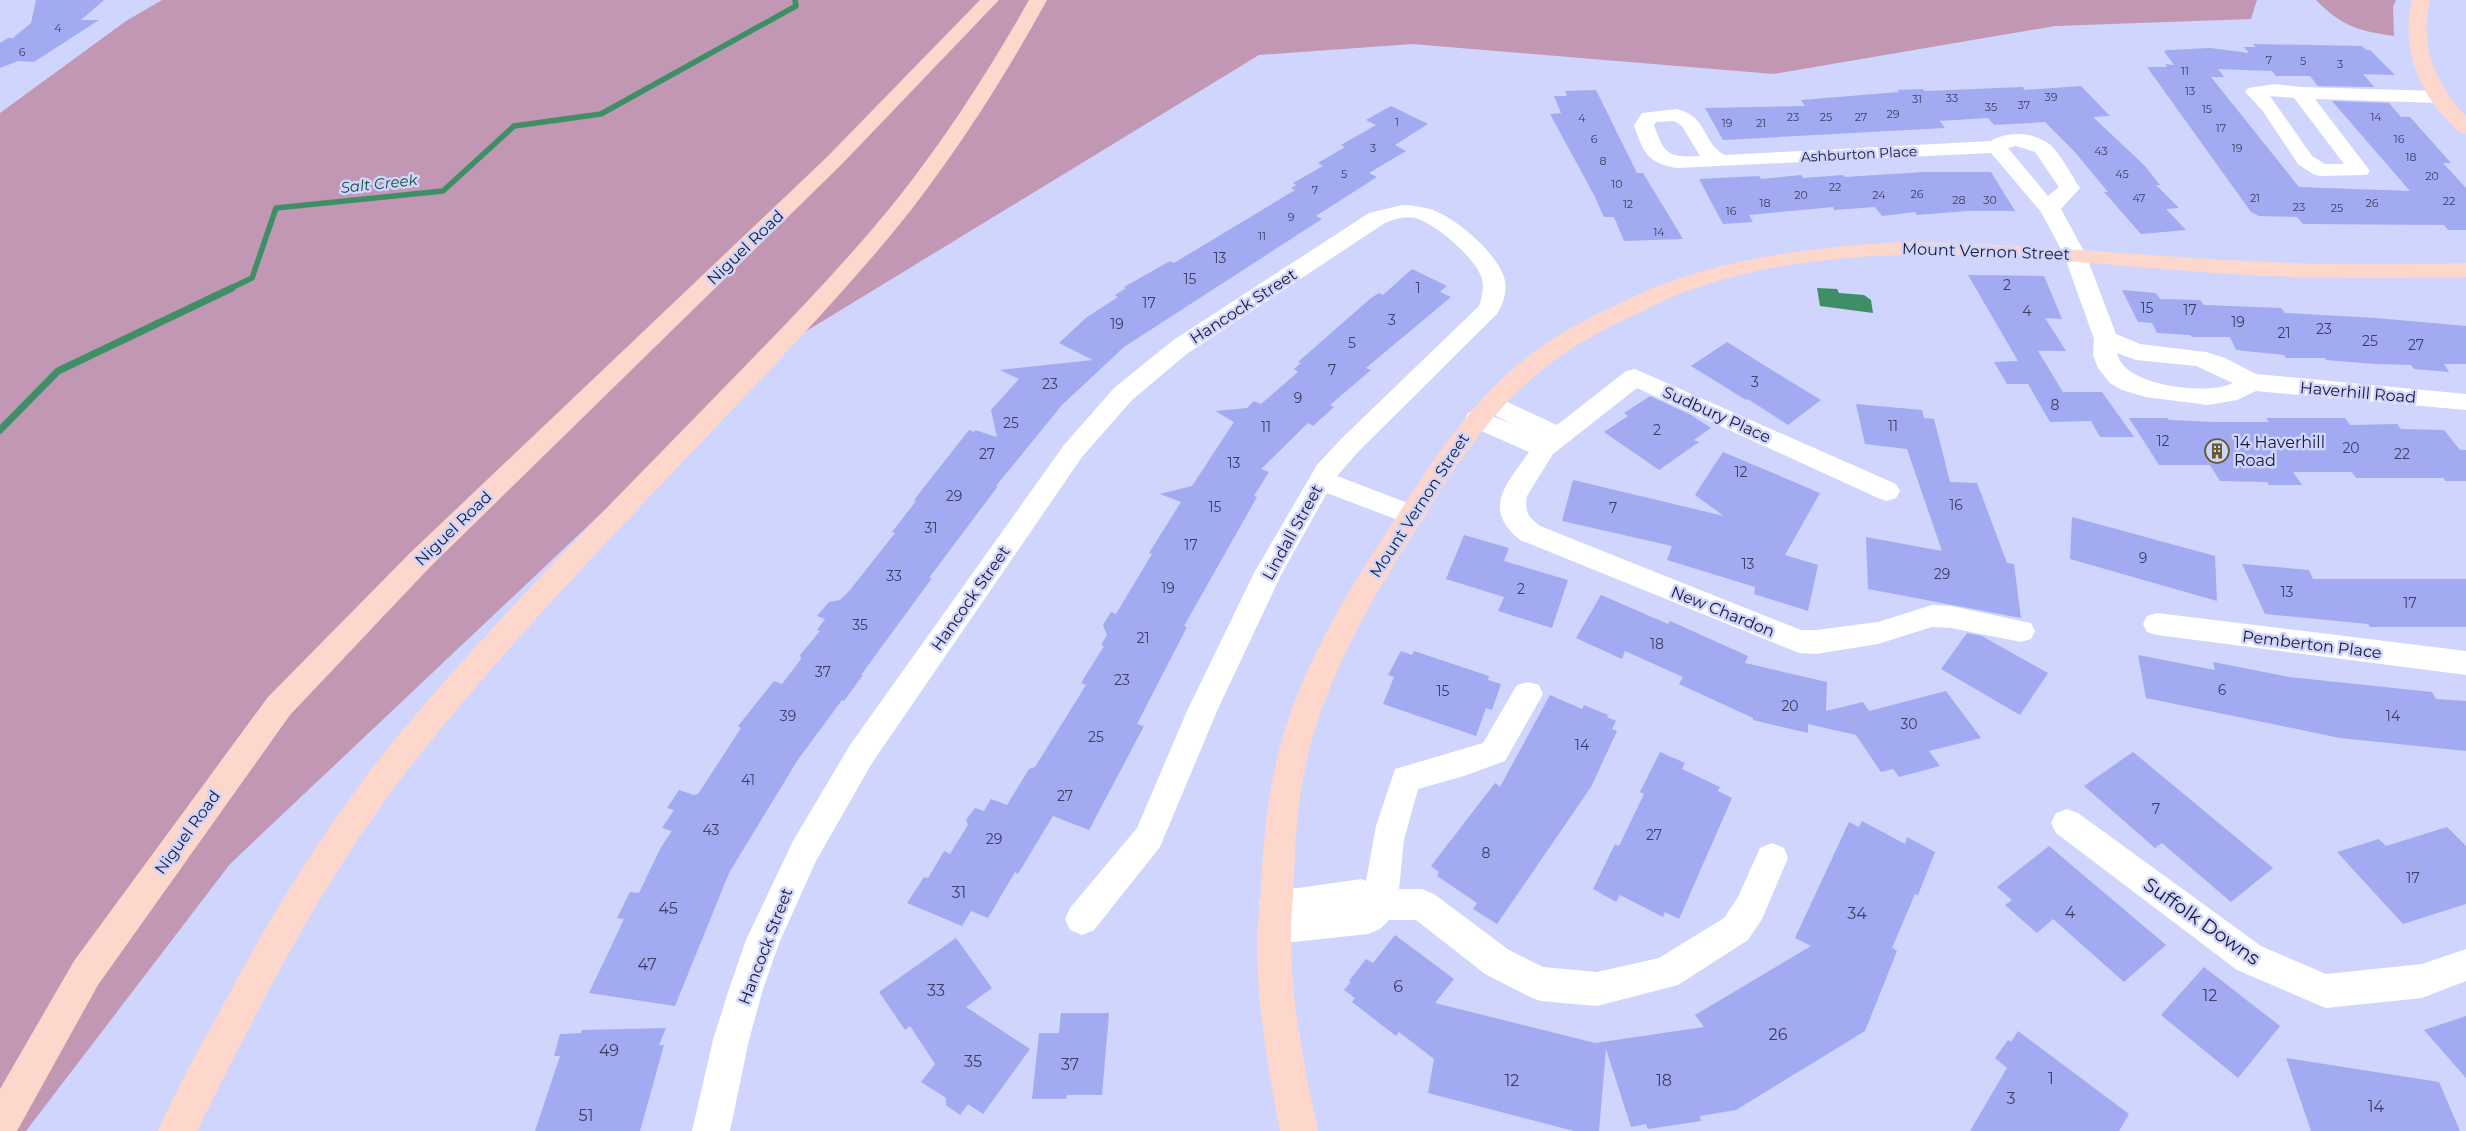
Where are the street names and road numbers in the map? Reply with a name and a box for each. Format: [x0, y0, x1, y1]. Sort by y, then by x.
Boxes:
street label: Ashburton Place [1800, 142, 1918, 166]
street label: Niguel Road [703, 206, 788, 289]
street label: Mount Vernon Street [1902, 239, 2071, 264]
street label: Hancock Street [1186, 265, 1301, 348]
street label: Haverhill Road [2299, 378, 2417, 407]
street label: Sudbury Place [1660, 382, 1774, 447]
street label: Mount Vernon Street [1366, 429, 1473, 581]
street label: Lindall Street [1258, 481, 1327, 583]
street label: Niguel Road [411, 487, 496, 570]
street label: Hancock Street [927, 542, 1014, 654]
street label: New Chardon [1668, 582, 1777, 641]
street label: Pemberton Place [2241, 627, 2383, 662]
street label: Niguel Road [151, 787, 224, 878]
street label: Suffolk Downs [2139, 873, 2264, 970]
street label: Hancock Street [735, 885, 797, 1007]

